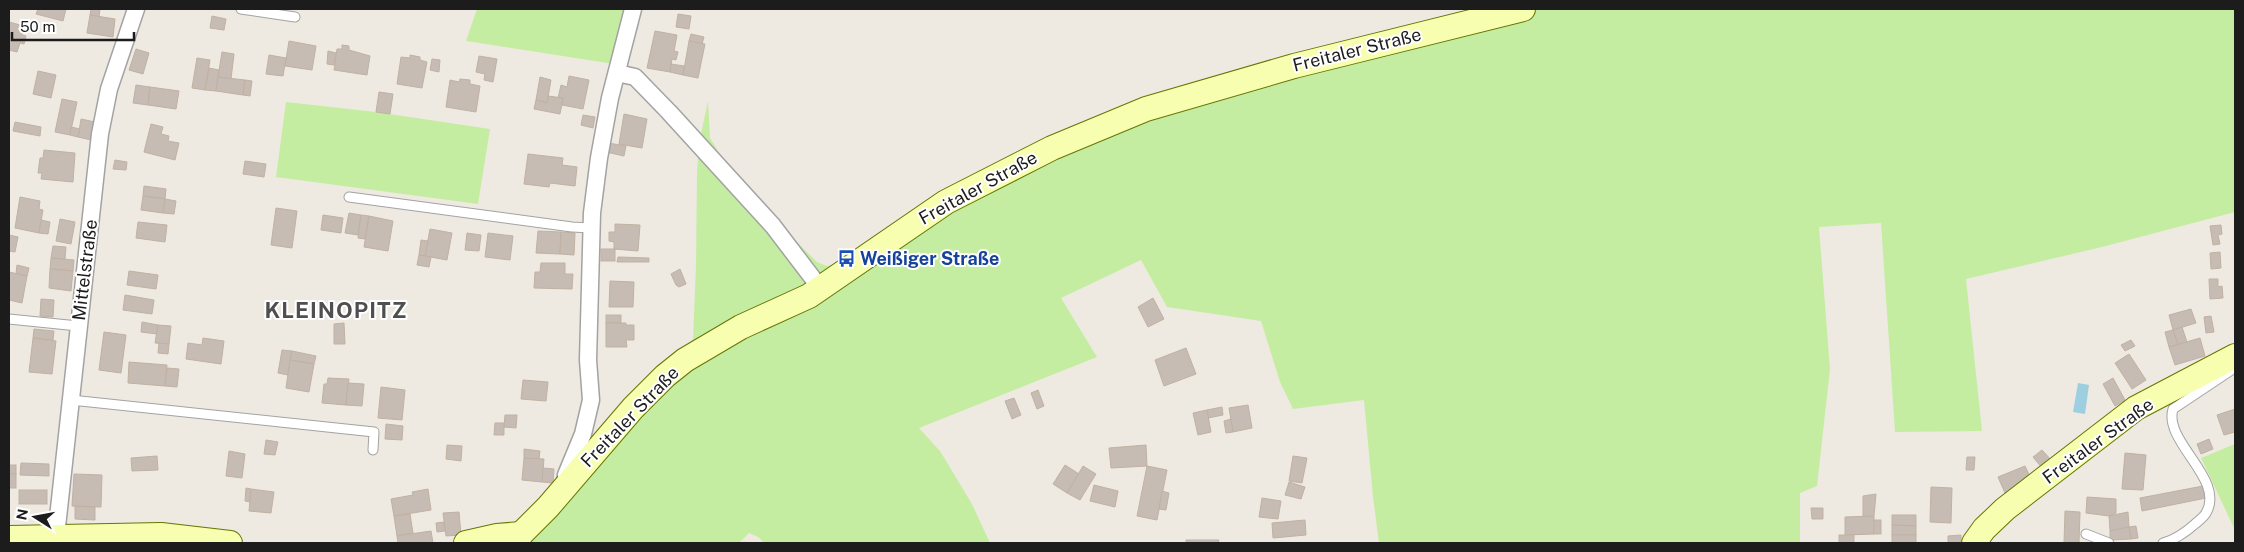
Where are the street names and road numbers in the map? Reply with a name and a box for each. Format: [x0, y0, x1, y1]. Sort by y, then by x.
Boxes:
street label: Freitaler Straße [1290, 23, 1423, 76]
street label: Freitaler Straße [915, 146, 1041, 229]
street label: Mittelstraße [68, 218, 101, 322]
street label: Freitaler Straße [576, 362, 683, 471]
street label: Freitaler Straße [2038, 393, 2157, 488]

